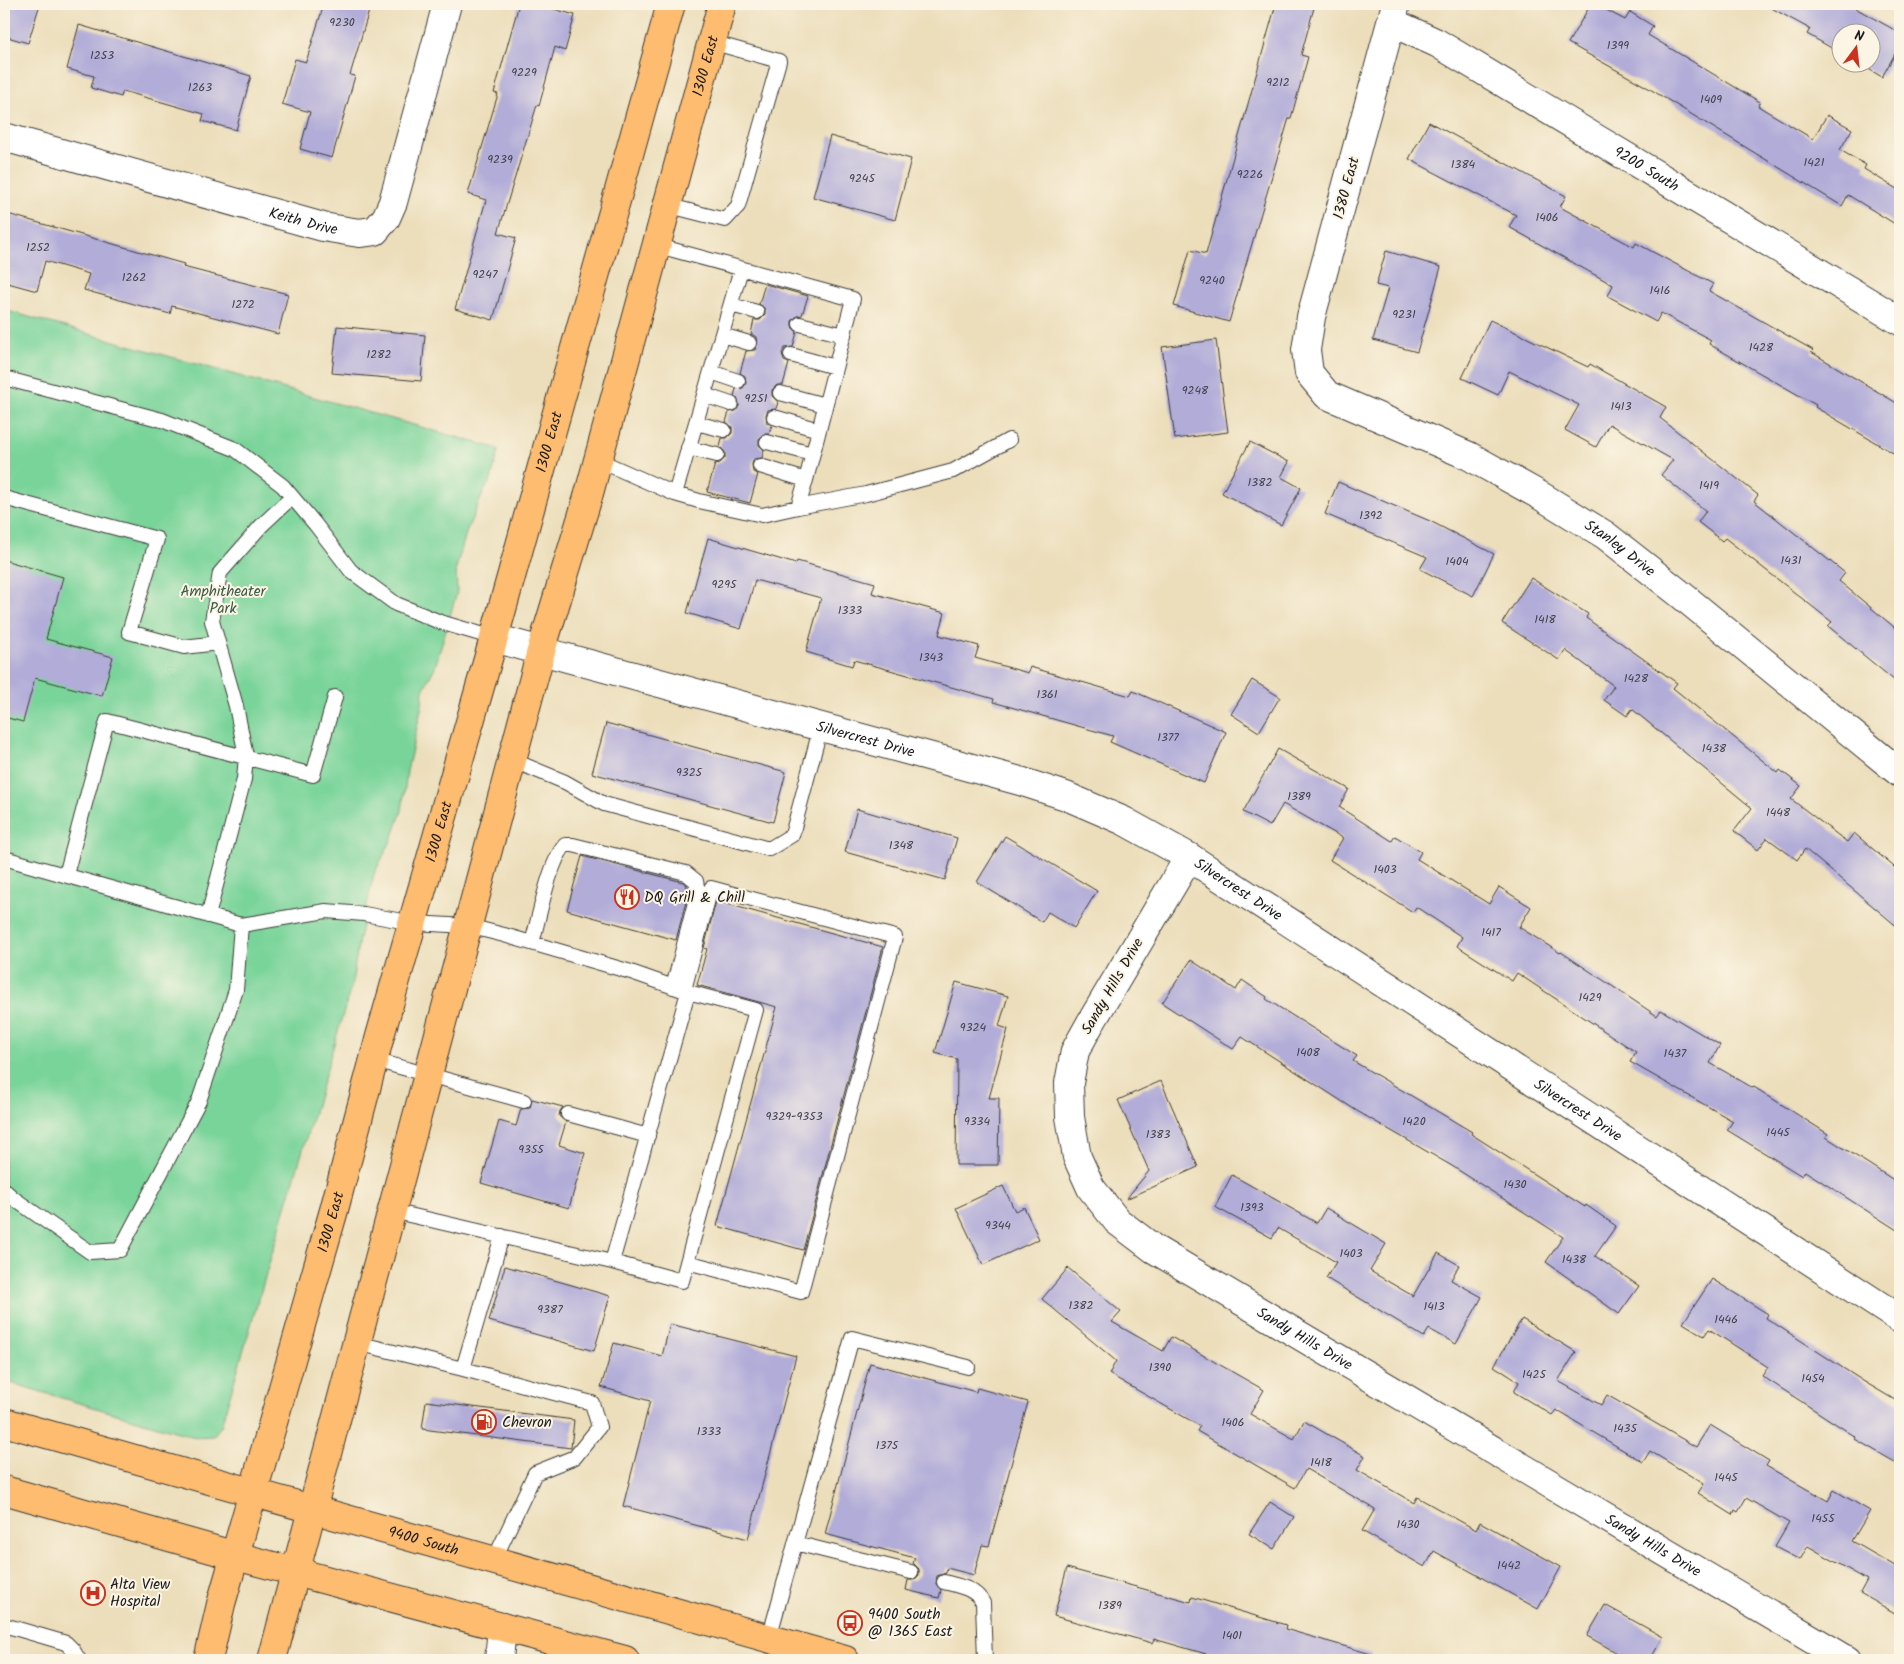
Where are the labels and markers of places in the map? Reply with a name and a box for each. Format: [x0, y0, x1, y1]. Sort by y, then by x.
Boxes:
restaurant icon: DQ Grill & Chill [614, 884, 640, 910]
place label: DQ Grill & Chill [644, 886, 745, 910]
fuel station icon: Chevron [471, 1409, 497, 1435]
place label: Chevron [502, 1411, 552, 1435]
place label: Alta View Hospital [110, 1573, 171, 1614]
hospital icon: Alta View Hospital [80, 1580, 106, 1606]
place label: 9400 South @ 1365 East [868, 1603, 952, 1644]
bus stop icon: 9400 South @ 1365 East [837, 1610, 863, 1636]

